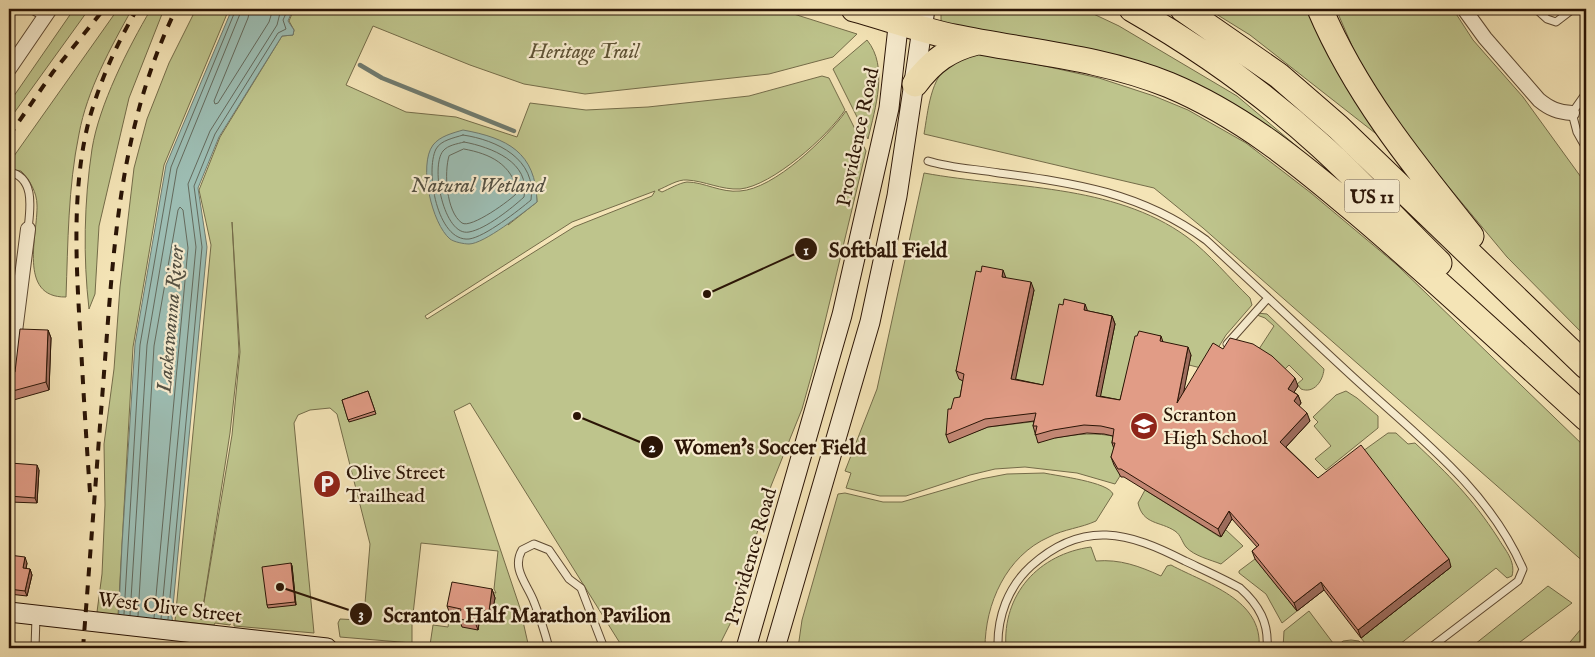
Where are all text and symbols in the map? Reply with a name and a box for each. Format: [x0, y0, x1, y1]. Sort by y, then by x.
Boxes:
park label: Heritage Trail [528, 40, 641, 66]
street label: Providence Road [832, 65, 885, 209]
water label: Natural Wetland [411, 173, 547, 200]
road number: US 11 [1344, 180, 1400, 212]
callout: Softball Field [793, 231, 957, 267]
text: Softball Field [829, 238, 948, 265]
text: 1 [803, 241, 809, 260]
water label: Lackawanna River [152, 244, 191, 395]
place label: Scranton High School [1163, 403, 1268, 451]
school or university icon: Scranton High School [1129, 411, 1159, 441]
callout: Women's Soccer Field [639, 429, 876, 465]
text: Women's Soccer Field [673, 435, 867, 462]
text: 2 [648, 438, 656, 457]
place label: Olive Street Trailhead [346, 461, 445, 509]
parking icon: Olive Street Trailhead [312, 469, 342, 499]
street label: Providence Road [720, 485, 783, 628]
street label: West Olive Street [96, 587, 243, 630]
callout: Scranton Half Marathon Pavilion [348, 596, 681, 632]
text: Scranton Half Marathon Pavilion [383, 603, 671, 630]
text: 3 [358, 605, 364, 624]

